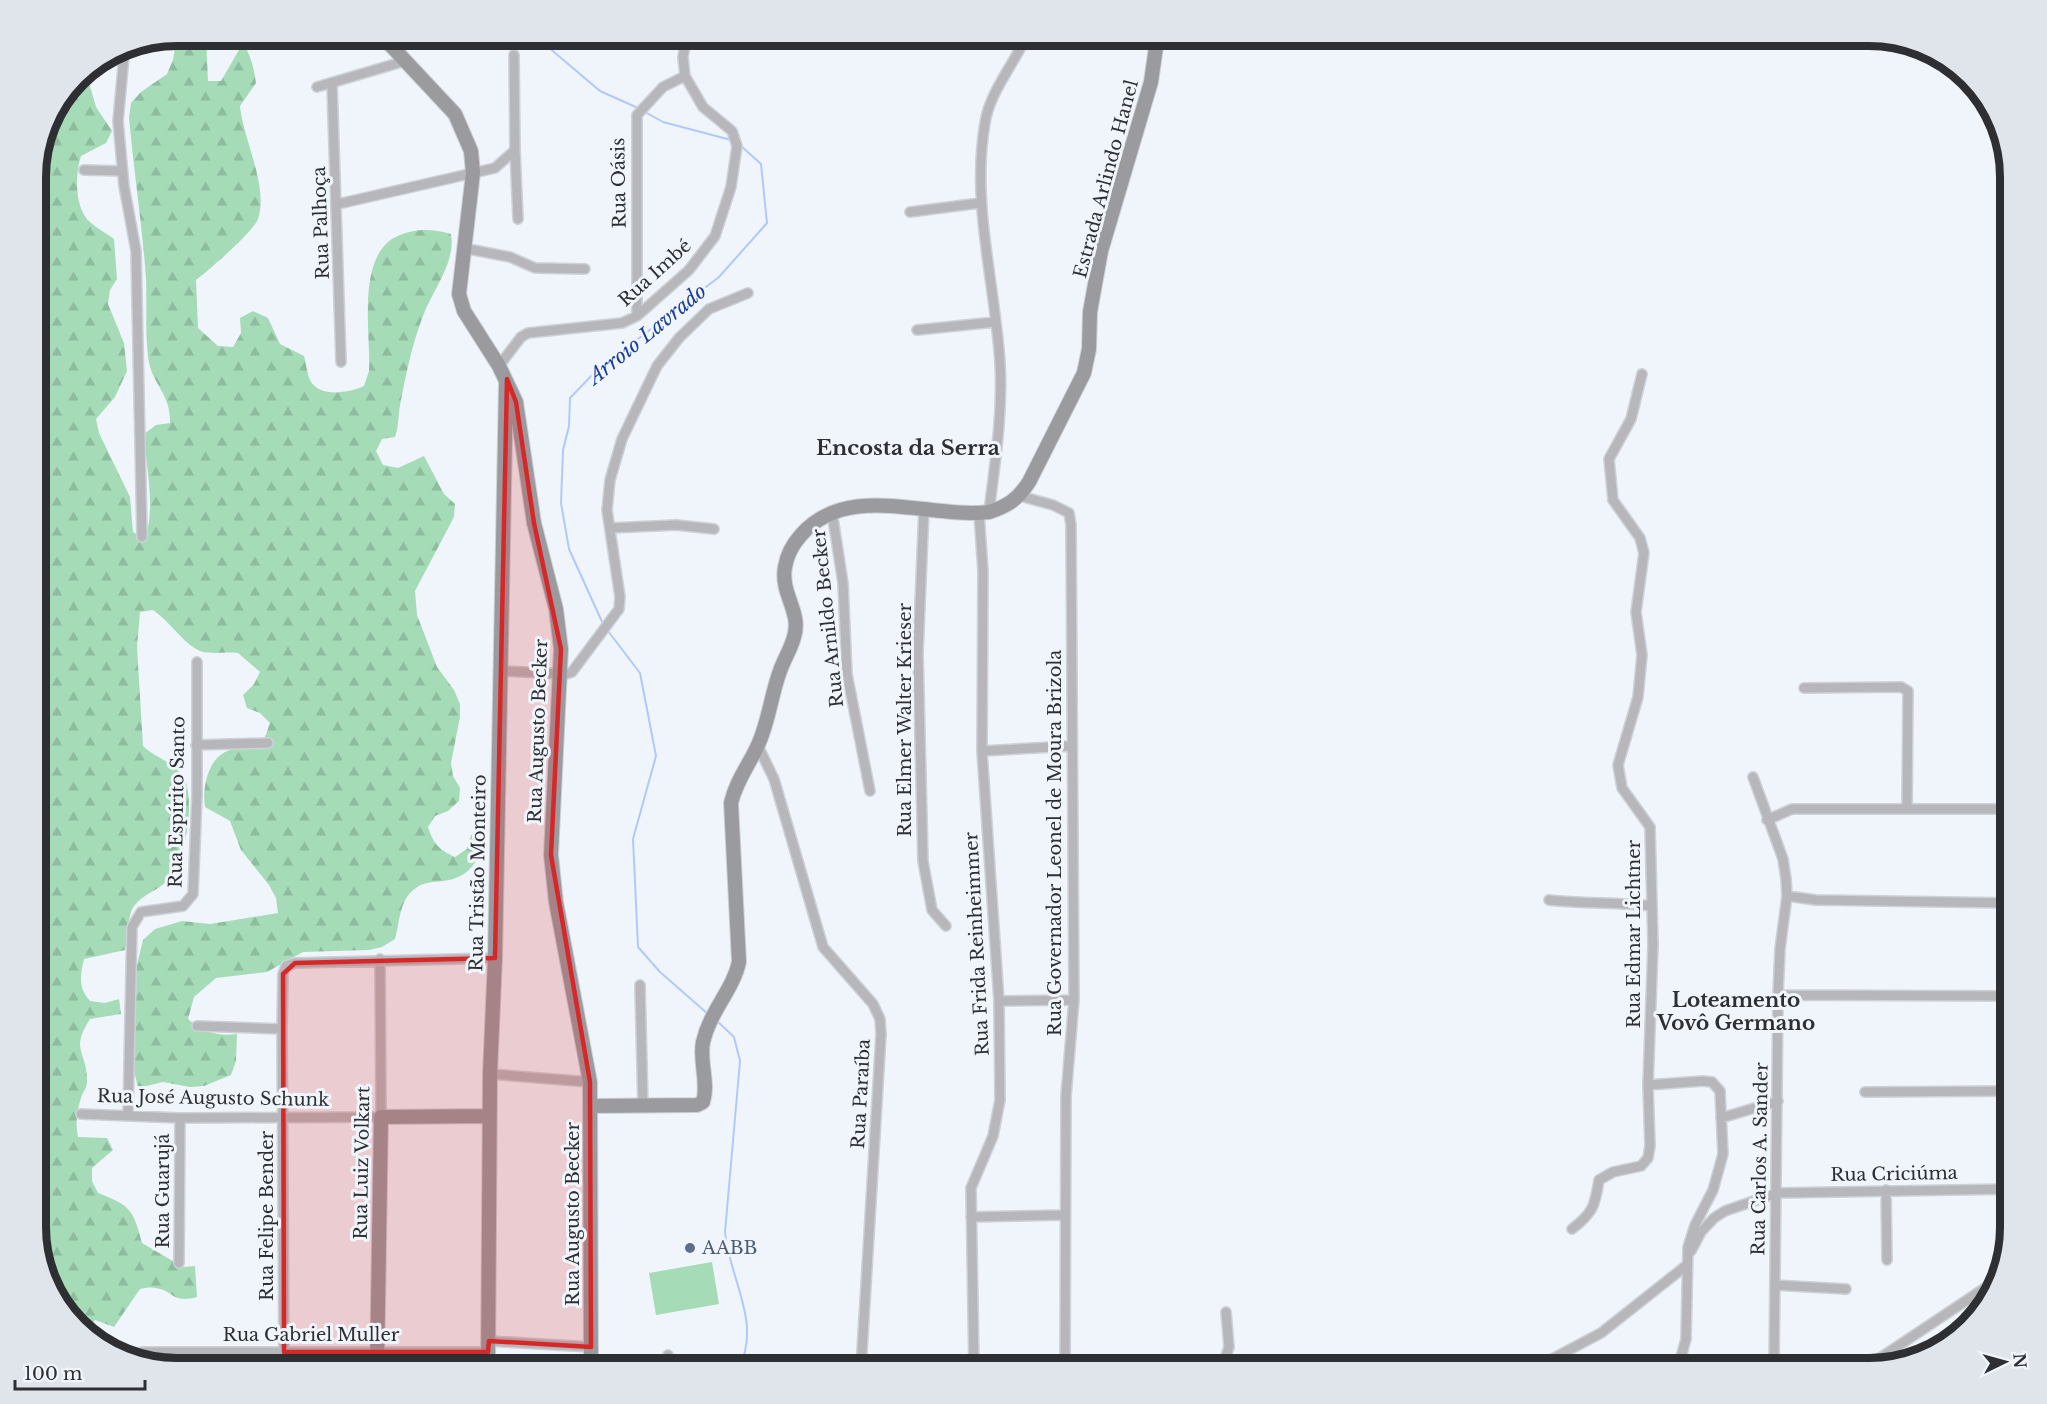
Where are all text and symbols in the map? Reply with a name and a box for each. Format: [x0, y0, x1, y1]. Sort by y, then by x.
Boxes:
street label: Estrada Arlindo Hanel [1069, 77, 1143, 280]
street label: Rua Oásis [607, 138, 631, 228]
street label: Rua Palhoça [308, 166, 334, 280]
street label: Rua Imbé [614, 235, 696, 311]
water label: Arroio Lavrado [581, 279, 711, 391]
district label: Encosta da Serra [816, 435, 1000, 461]
street label: Rua Arnildo Becker [808, 527, 848, 708]
street label: Rua Elmer Walter Krieser [894, 602, 916, 837]
street label: Rua Augusto Becker [524, 638, 552, 823]
street label: Rua Governador Leonel de Moura Brizola [1044, 650, 1066, 1036]
street label: Rua Espírito Santo [165, 716, 189, 888]
street label: Rua Tristão Monteiro [465, 774, 491, 972]
street label: Rua Frida Reinheimmer [960, 831, 994, 1057]
street label: Rua Edmar Lichtner [1623, 839, 1645, 1028]
district label: Loteamento Vovô Germano [1656, 988, 1815, 1035]
street label: Rua Paraíba [847, 1038, 875, 1150]
street label: Rua Carlos A. Sander [1747, 1062, 1773, 1256]
street label: Rua José Augusto Schunk [97, 1085, 329, 1111]
street label: Rua Luiz Volkart [350, 1086, 374, 1240]
street label: Rua Augusto Becker [562, 1122, 584, 1306]
street label: Rua Felipe Bender [256, 1131, 278, 1301]
street label: Rua Guarujá [152, 1133, 174, 1248]
street label: Rua Criciúma [1830, 1162, 1958, 1186]
place label: AABB [701, 1237, 757, 1259]
marker: AABB [683, 1241, 697, 1255]
street label: Rua Gabriel Muller [223, 1324, 400, 1346]
north arrow [1975, 1332, 2035, 1392]
text: N [2009, 1352, 2031, 1369]
scale bar [15, 1353, 146, 1391]
text: 100 m [24, 1363, 82, 1385]

